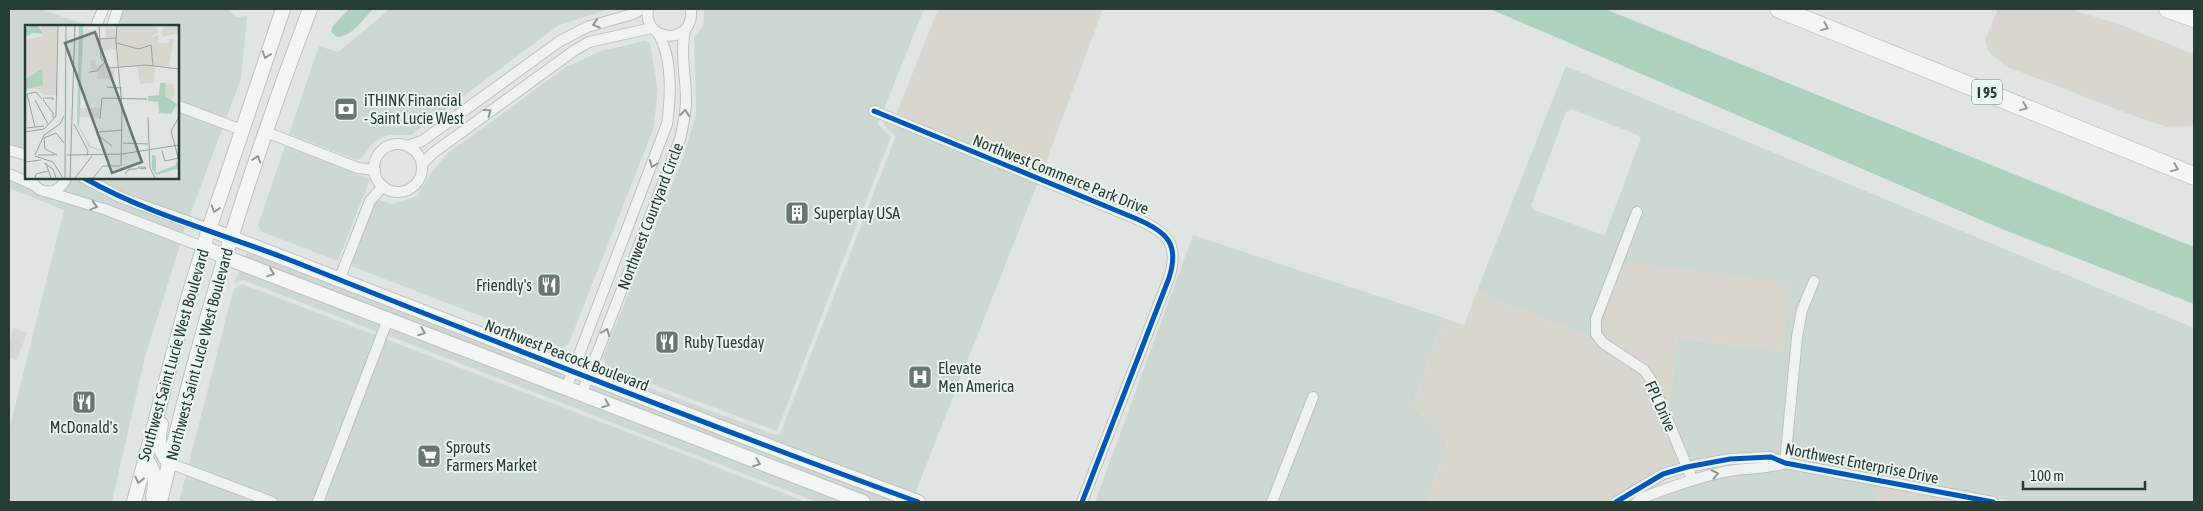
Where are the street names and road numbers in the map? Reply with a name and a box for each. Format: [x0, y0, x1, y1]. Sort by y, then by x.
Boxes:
road number: I 95 [1972, 80, 2002, 104]
street label: Northwest Commerce Park Drive [970, 130, 1152, 218]
street label: Northwest Courtyard Circle [614, 140, 687, 292]
street label: Northwest Saint Lucie West Boulevard [162, 246, 236, 462]
street label: Southwest Saint Lucie West Boulevard [134, 247, 212, 463]
street label: Northwest Peacock Boulevard [482, 315, 652, 395]
street label: FPL Drive [1642, 378, 1680, 434]
street label: Northwest Enterprise Drive [1783, 439, 1940, 488]

